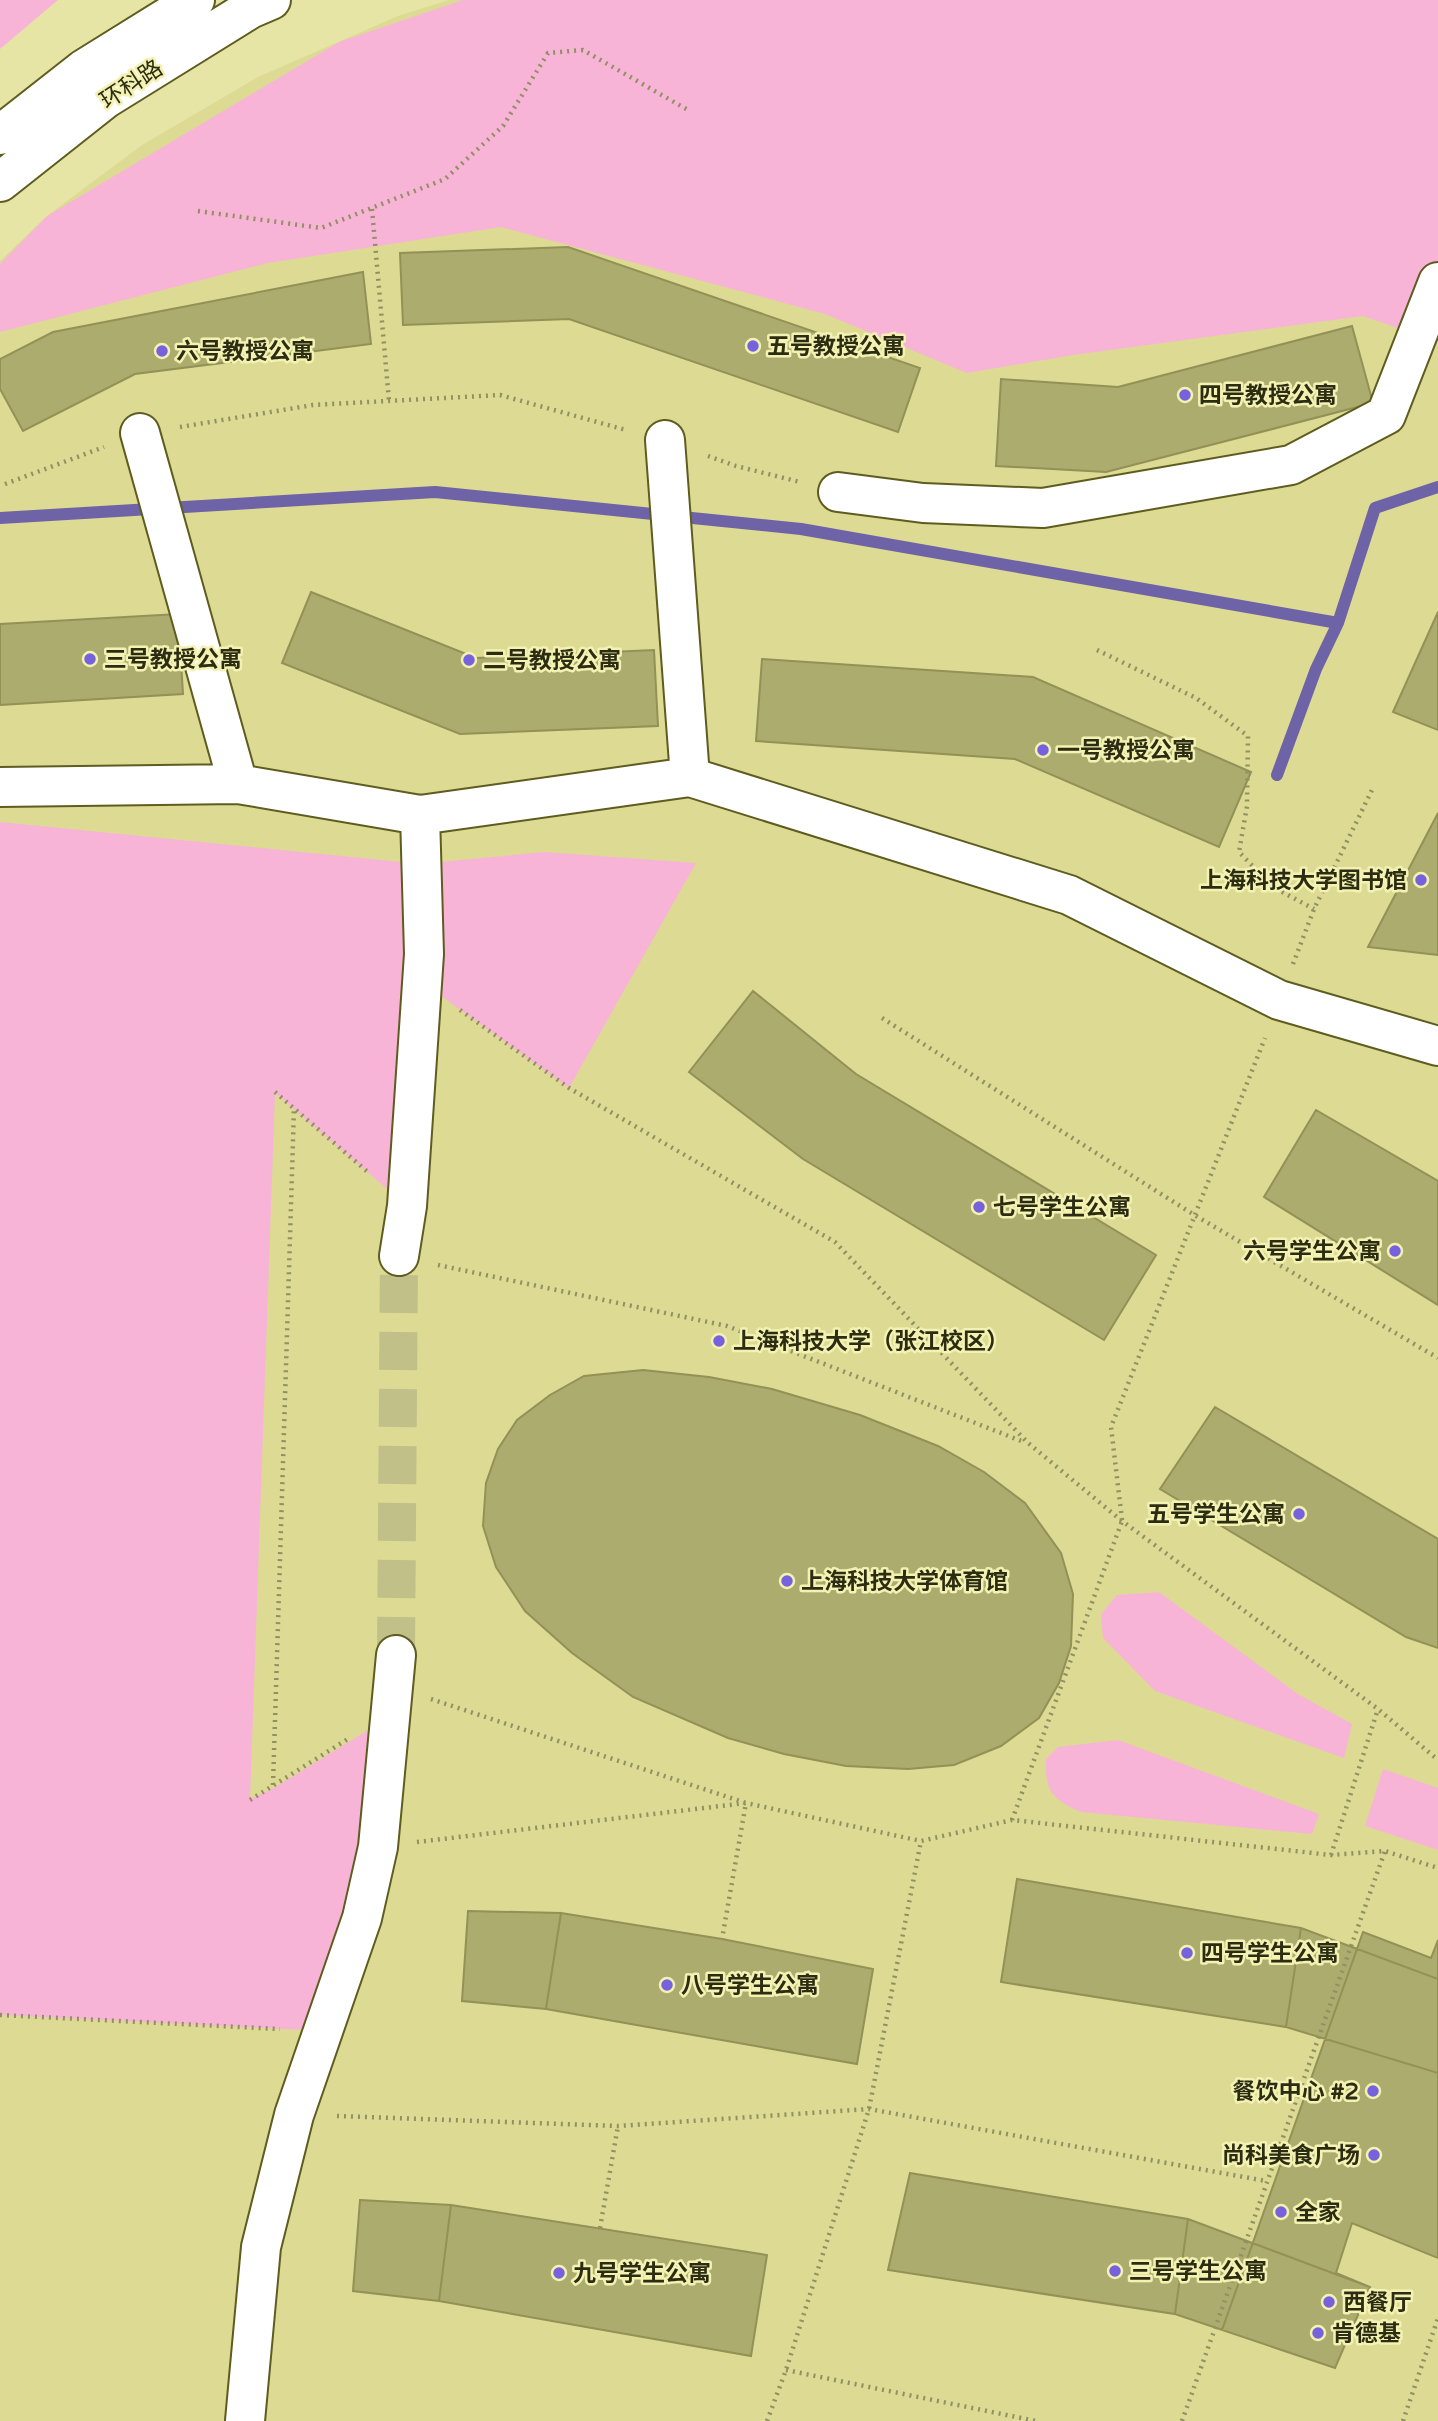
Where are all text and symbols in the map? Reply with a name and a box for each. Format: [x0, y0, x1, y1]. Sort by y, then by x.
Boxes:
street label: 环科路 [95, 54, 168, 115]
place label: 五号教授公寓 [767, 333, 905, 361]
place label: 六号教授公寓 [176, 338, 314, 366]
marker: 五号教授公寓 [745, 338, 761, 354]
marker: 六号教授公寓 [154, 343, 170, 359]
place label: 四号教授公寓 [1199, 382, 1337, 410]
marker: 四号教授公寓 [1177, 387, 1193, 403]
place label: 三号教授公寓 [104, 646, 242, 674]
place label: 二号教授公寓 [483, 647, 621, 675]
marker: 三号教授公寓 [82, 651, 98, 667]
marker: 二号教授公寓 [461, 652, 477, 668]
place label: 一号教授公寓 [1057, 737, 1195, 765]
marker: 一号教授公寓 [1035, 742, 1051, 758]
place label: 上海科技大学图书馆 [1200, 867, 1407, 895]
marker: 上海科技大学图书馆 [1413, 872, 1429, 888]
place label: 七号学生公寓 [993, 1194, 1131, 1222]
marker: 七号学生公寓 [971, 1199, 987, 1215]
place label: 六号学生公寓 [1243, 1238, 1381, 1266]
marker: 六号学生公寓 [1387, 1243, 1403, 1259]
place label: 上海科技大学（张江校区） [733, 1328, 1009, 1356]
marker: 上海科技大学（张江校区） [711, 1333, 727, 1349]
place label: 五号学生公寓 [1147, 1501, 1285, 1529]
marker: 五号学生公寓 [1291, 1506, 1307, 1522]
place label: 上海科技大学体育馆 [801, 1568, 1008, 1596]
marker: 上海科技大学体育馆 [779, 1573, 795, 1589]
place label: 四号学生公寓 [1201, 1940, 1339, 1968]
marker: 四号学生公寓 [1179, 1945, 1195, 1961]
place label: 八号学生公寓 [681, 1972, 819, 2000]
marker: 八号学生公寓 [659, 1977, 675, 1993]
place label: 餐饮中心 #2 [1233, 2078, 1359, 2106]
marker: 餐饮中心 #2 [1365, 2083, 1381, 2099]
place label: 尚科美食广场 [1222, 2142, 1360, 2170]
marker: 尚科美食广场 [1366, 2147, 1382, 2163]
place label: 全家 [1295, 2199, 1341, 2227]
marker: 全家 [1273, 2204, 1289, 2220]
place label: 三号学生公寓 [1129, 2258, 1267, 2286]
place label: 九号学生公寓 [573, 2260, 711, 2288]
marker: 三号学生公寓 [1107, 2263, 1123, 2279]
marker: 九号学生公寓 [551, 2265, 567, 2281]
place label: 西餐厅 [1343, 2289, 1412, 2317]
marker: 西餐厅 [1321, 2294, 1337, 2310]
place label: 肯德基 [1332, 2320, 1401, 2348]
marker: 肯德基 [1310, 2325, 1326, 2341]

